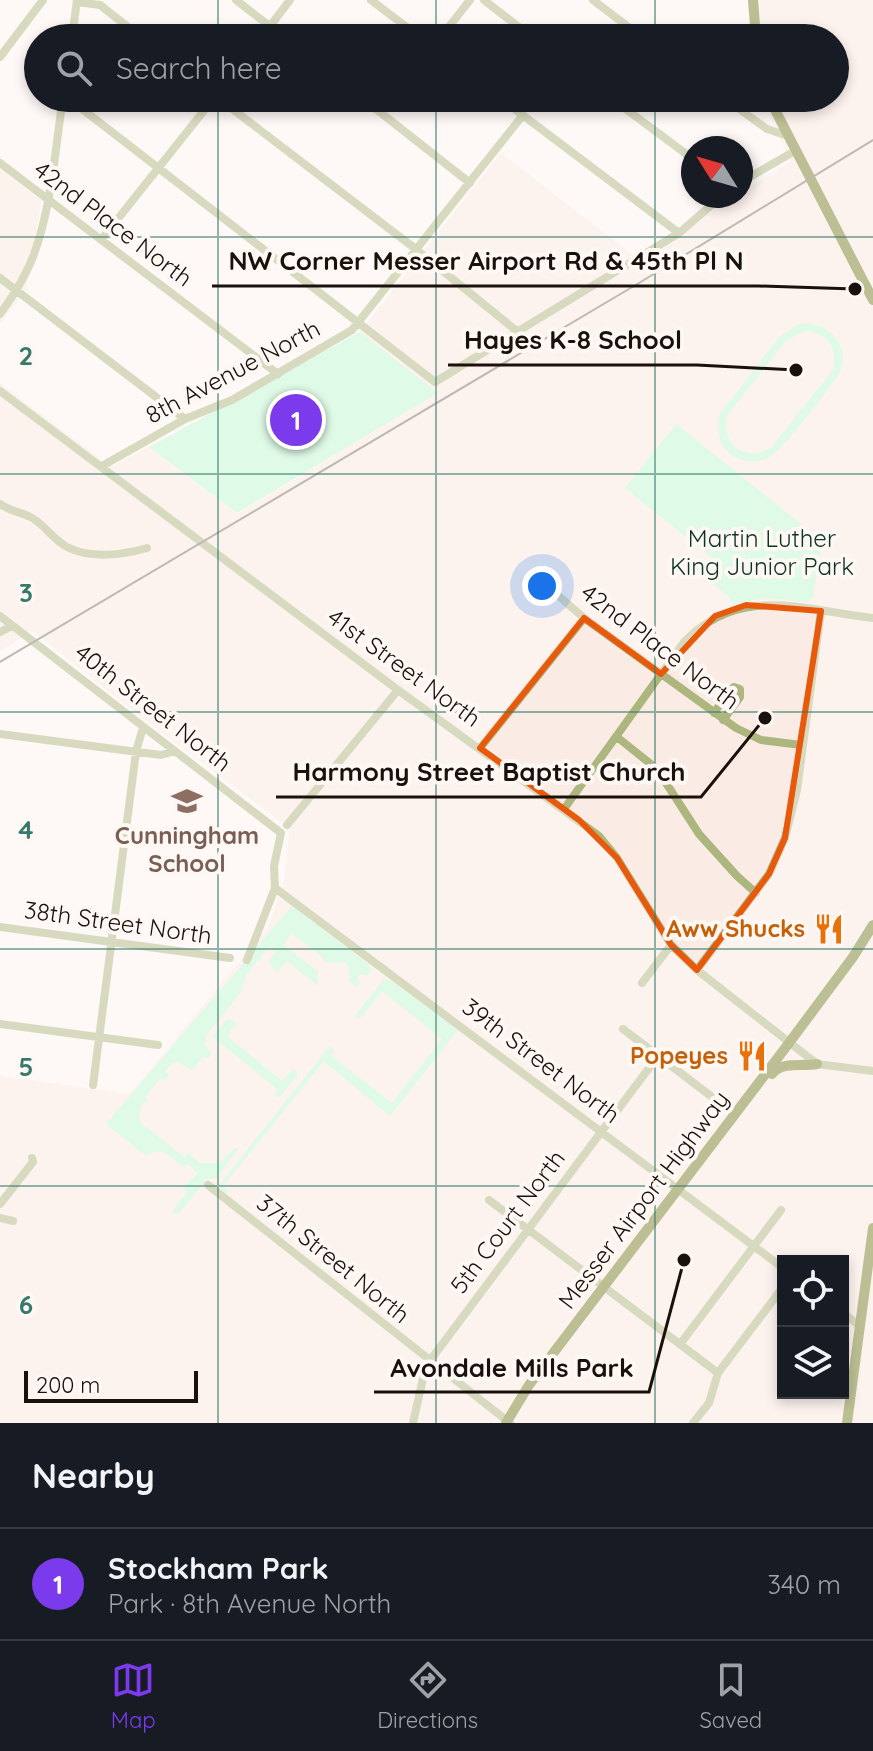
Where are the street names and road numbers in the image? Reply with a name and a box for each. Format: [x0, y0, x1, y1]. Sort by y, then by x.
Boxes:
street label: 42nd Place North [28, 154, 199, 293]
street label: 8th Avenue North [140, 313, 325, 430]
street label: 42nd Place North [575, 577, 746, 716]
street label: 41st Street North [322, 601, 487, 733]
street label: 40th Street North [69, 637, 238, 778]
street label: 38th Street North [22, 894, 214, 950]
street label: 39th Street North [457, 991, 626, 1129]
street label: Messer Airport Highway [551, 1084, 735, 1314]
street label: 5th Court North [443, 1144, 571, 1299]
street label: 37th Street North [251, 1187, 416, 1329]

